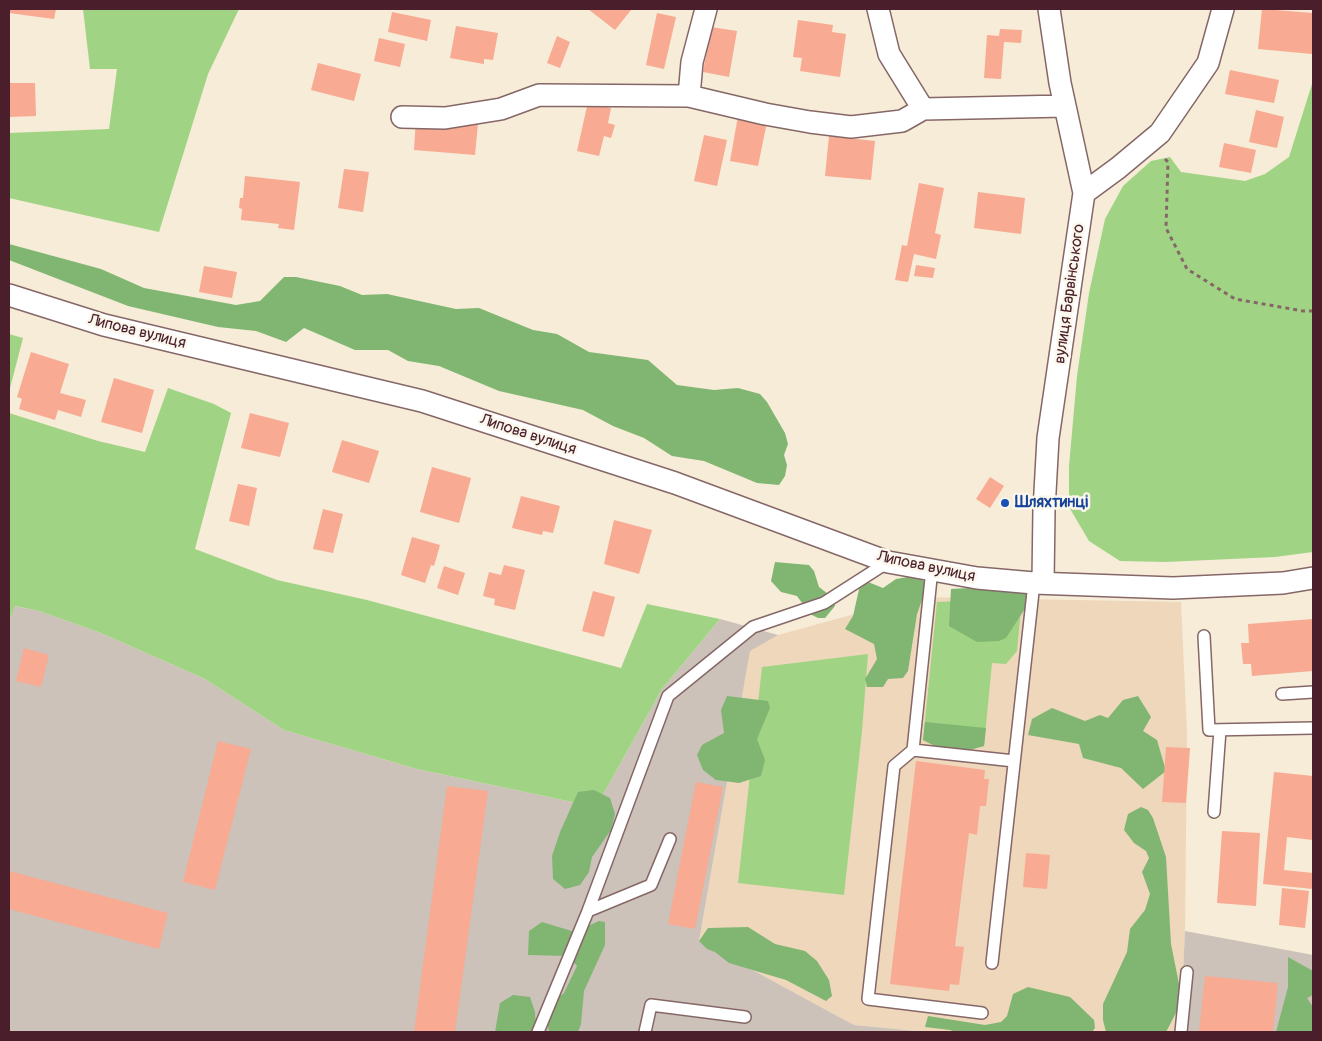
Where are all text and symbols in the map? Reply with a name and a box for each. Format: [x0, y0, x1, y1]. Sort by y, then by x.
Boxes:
street label: вулиця Барвінського [1051, 223, 1089, 365]
street label: Липова вулиця [86, 311, 188, 353]
street label: Липова вулиця [477, 410, 579, 460]
place label: Шляхтинці [1015, 493, 1088, 513]
marker: Шляхтинці [999, 497, 1011, 509]
street label: Липова вулиця [875, 547, 977, 587]

